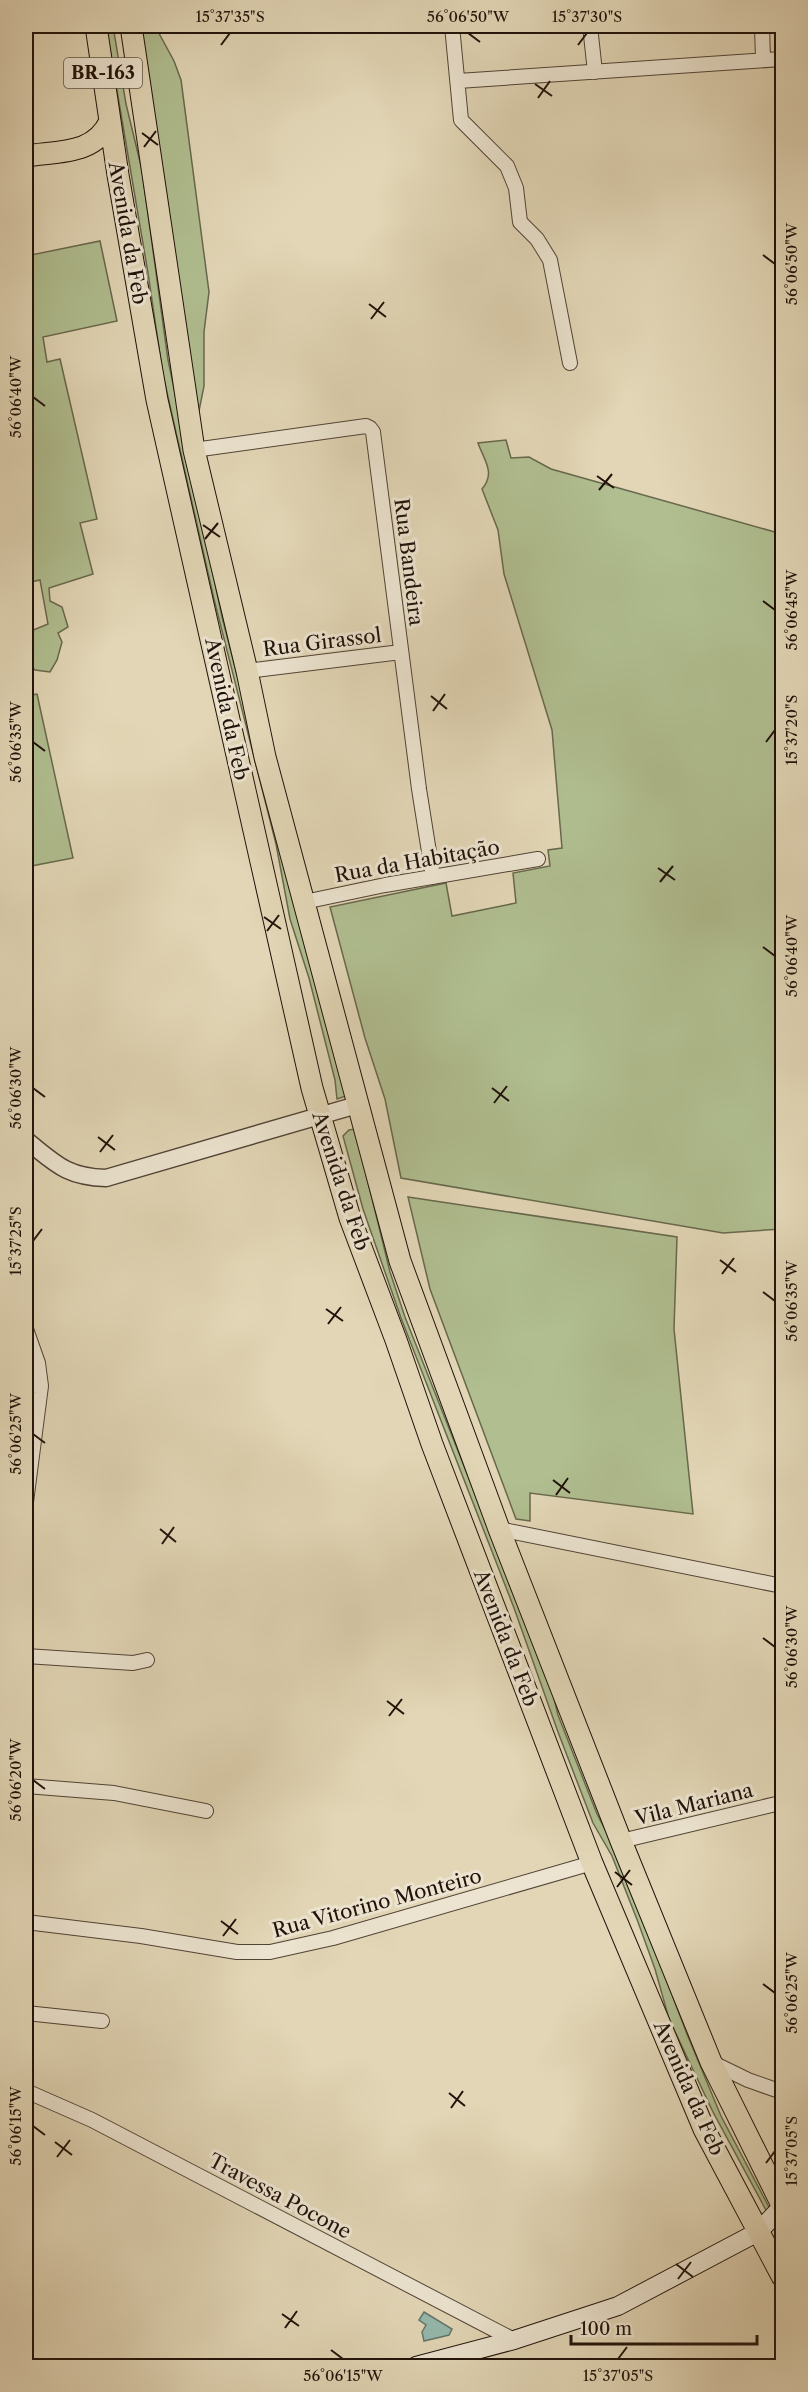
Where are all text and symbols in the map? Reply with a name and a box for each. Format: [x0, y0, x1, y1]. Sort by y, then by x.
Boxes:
text: 15°37'35"S [195, 7, 265, 26]
text: 56°06'50"W [427, 7, 510, 26]
text: 15°37'30"S [552, 7, 622, 26]
road number: BR-163 [64, 58, 142, 88]
street label: Avenida da Feb [103, 159, 152, 306]
text: 56°06'50"W [782, 222, 801, 305]
text: 56°06'40"W [6, 355, 25, 438]
street label: Rua Bandeira [389, 497, 429, 627]
text: 56°06'45"W [782, 569, 801, 650]
street label: Rua Girassol [261, 623, 383, 661]
street label: Avenida da Feb [200, 635, 254, 782]
text: 15°37'20"S [782, 695, 801, 765]
text: 56°06'35"W [6, 701, 25, 783]
street label: Rua da Habitação [333, 835, 501, 887]
text: 56°06'40"W [782, 914, 801, 997]
text: 56°06'30"W [6, 1046, 25, 1129]
street label: Avenida da Feb [307, 1108, 375, 1254]
text: 15°37'25"S [6, 1206, 25, 1276]
text: 56°06'35"W [782, 1260, 801, 1342]
text: 56°06'25"W [6, 1393, 25, 1475]
street label: Avenida da Feb [469, 1565, 543, 1710]
text: 56°06'30"W [782, 1605, 801, 1688]
text: 56°06'20"W [6, 1738, 25, 1821]
street label: Vila Mariana [632, 1778, 756, 1830]
street label: Rua Vitorino Monteiro [270, 1864, 484, 1942]
text: 56°06'25"W [782, 1952, 801, 2034]
street label: Avenida da Feb [648, 2016, 729, 2159]
text: 56°06'15"W [6, 2086, 25, 2166]
text: 15°37'05"S [782, 2116, 801, 2186]
street label: Travessa Pocone [205, 2148, 355, 2244]
scale bar [571, 2308, 757, 2346]
text: 100 m [580, 2318, 632, 2340]
text: 56°06'15"W [303, 2366, 383, 2385]
text: 15°37'05"S [583, 2366, 653, 2385]

